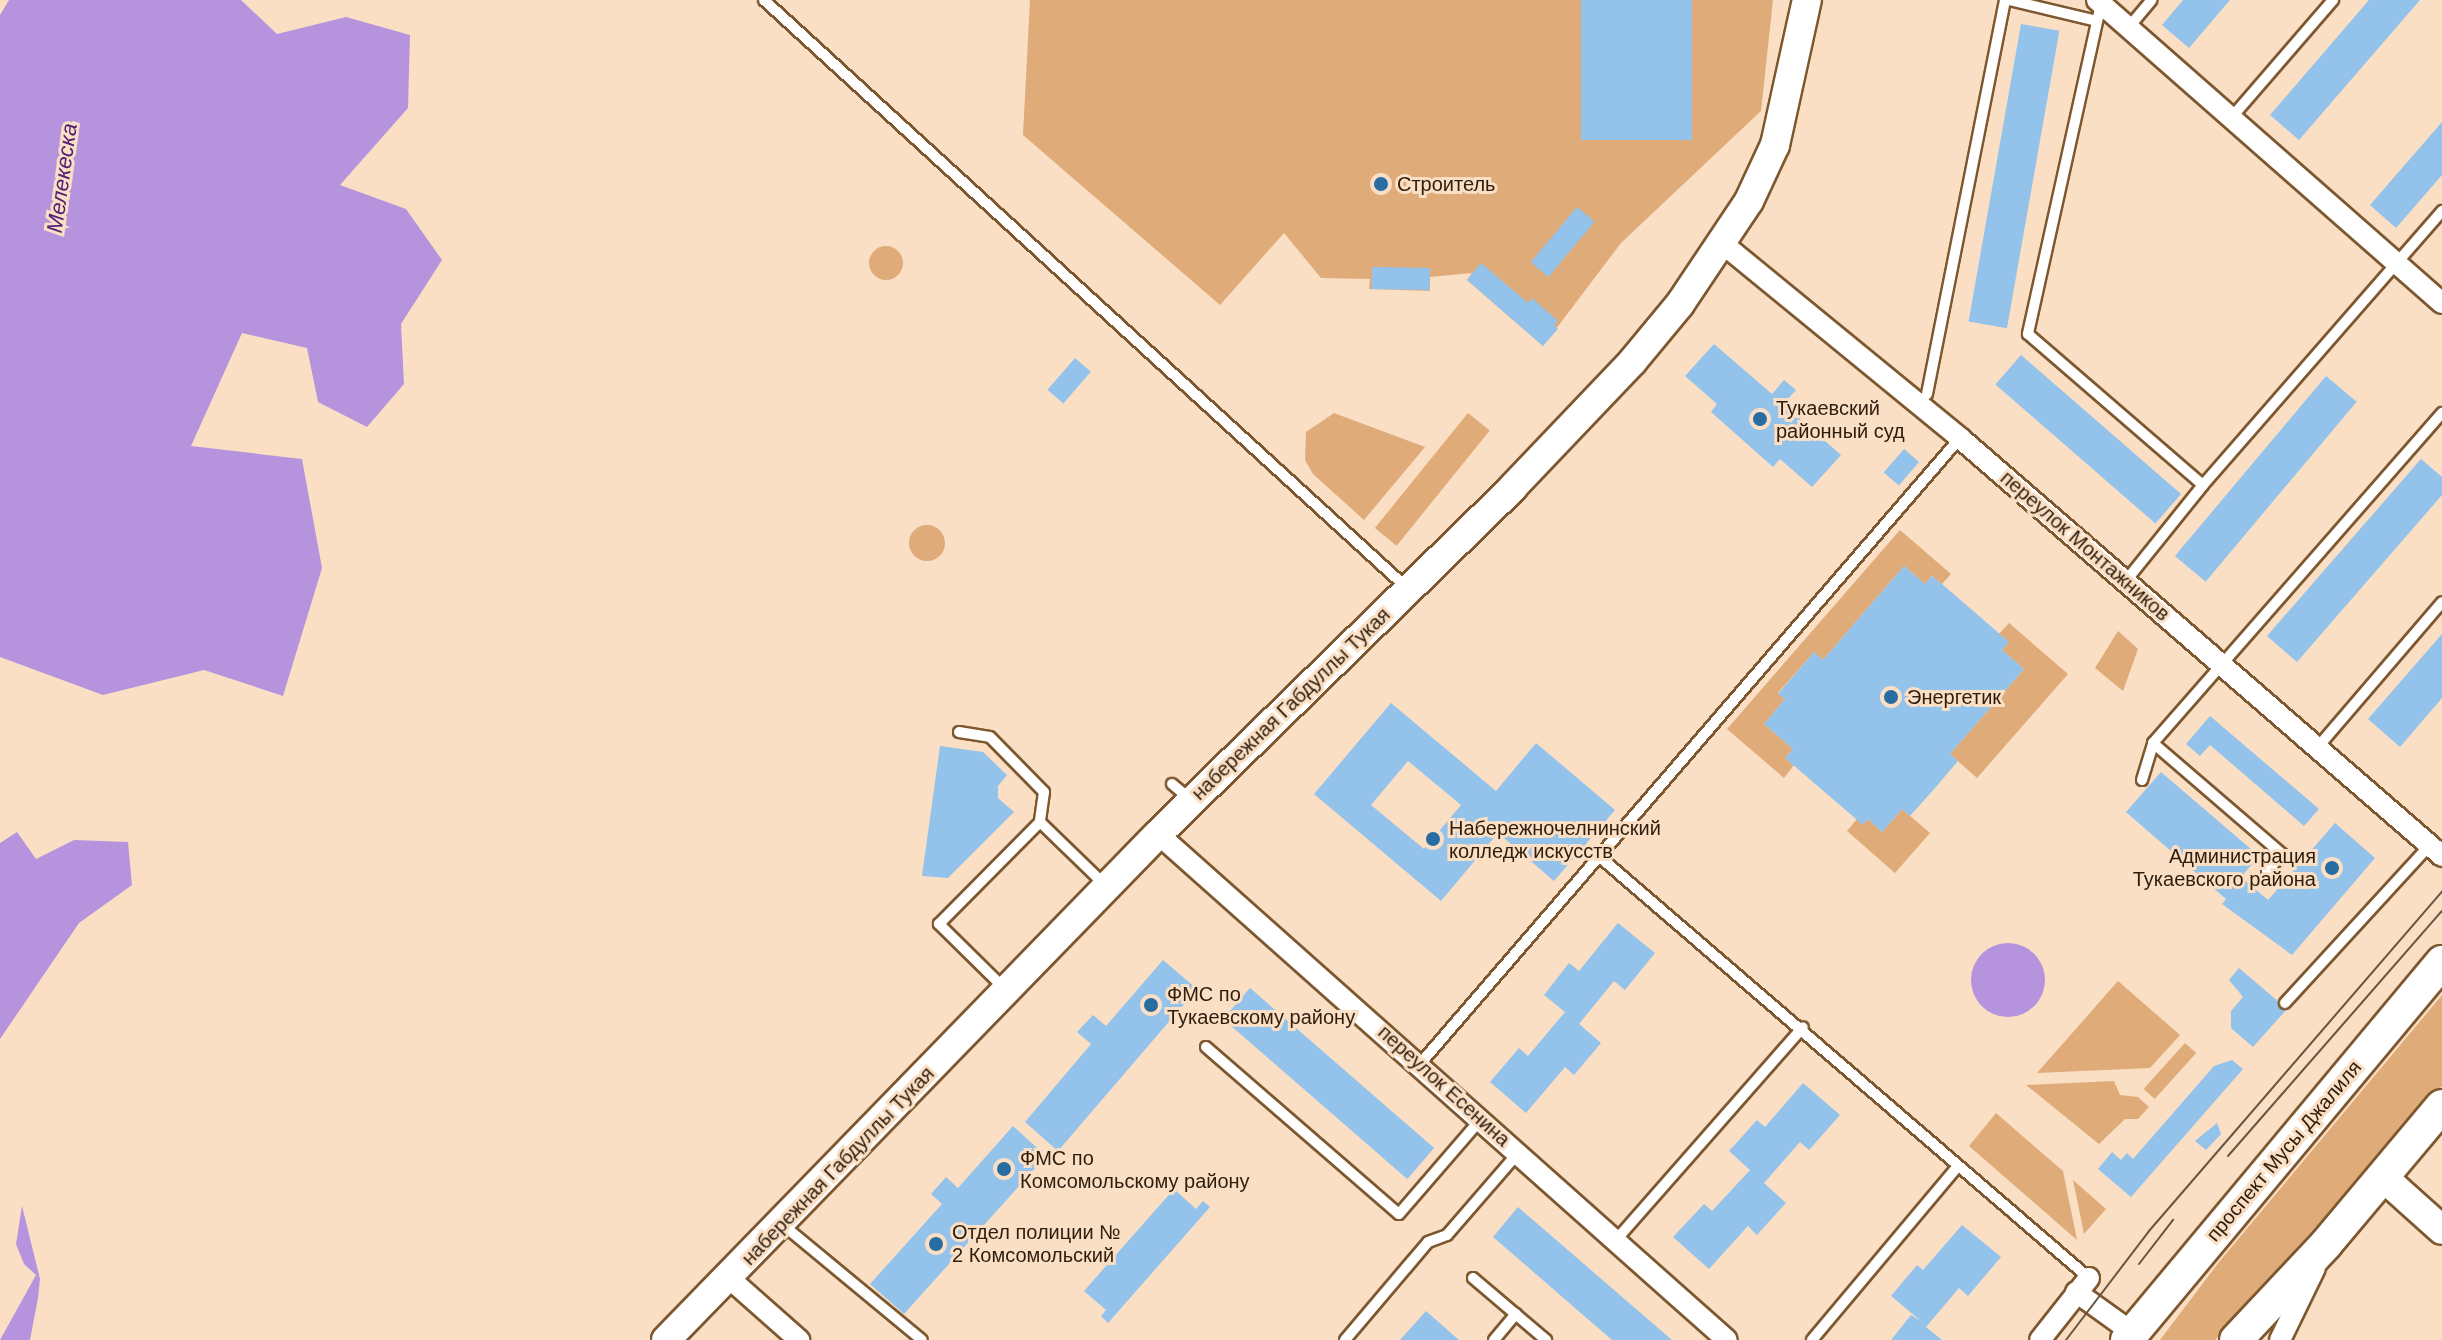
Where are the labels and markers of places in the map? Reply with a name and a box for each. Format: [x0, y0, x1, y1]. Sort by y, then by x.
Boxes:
place label: Строитель [1397, 172, 1496, 196]
marker: Строитель [1372, 175, 1390, 193]
place label: Тукаевский районный суд [1776, 396, 1905, 443]
marker: Тукаевский районный суд [1751, 410, 1769, 428]
place label: Энергетик [1907, 685, 2001, 709]
marker: Энергетик [1882, 688, 1900, 706]
place label: Набережночелнинский колледж искусств [1449, 816, 1661, 863]
marker: Набережночелнинский колледж искусств [1424, 830, 1442, 848]
place label: Администрация Тукаевского района [2133, 844, 2316, 891]
marker: Администрация Тукаевского района [2323, 859, 2341, 877]
place label: ФМС по Тукаевскому району [1167, 982, 1355, 1029]
marker: ФМС по Тукаевскому району [1142, 996, 1160, 1014]
place label: ФМС по Комсомольскому району [1020, 1146, 1250, 1193]
marker: ФМС по Комсомольскому району [995, 1160, 1013, 1178]
place label: Отдел полиции № 2 Комсомольский [952, 1220, 1121, 1267]
marker: Отдел полиции № 2 Комсомольский [927, 1235, 945, 1253]

